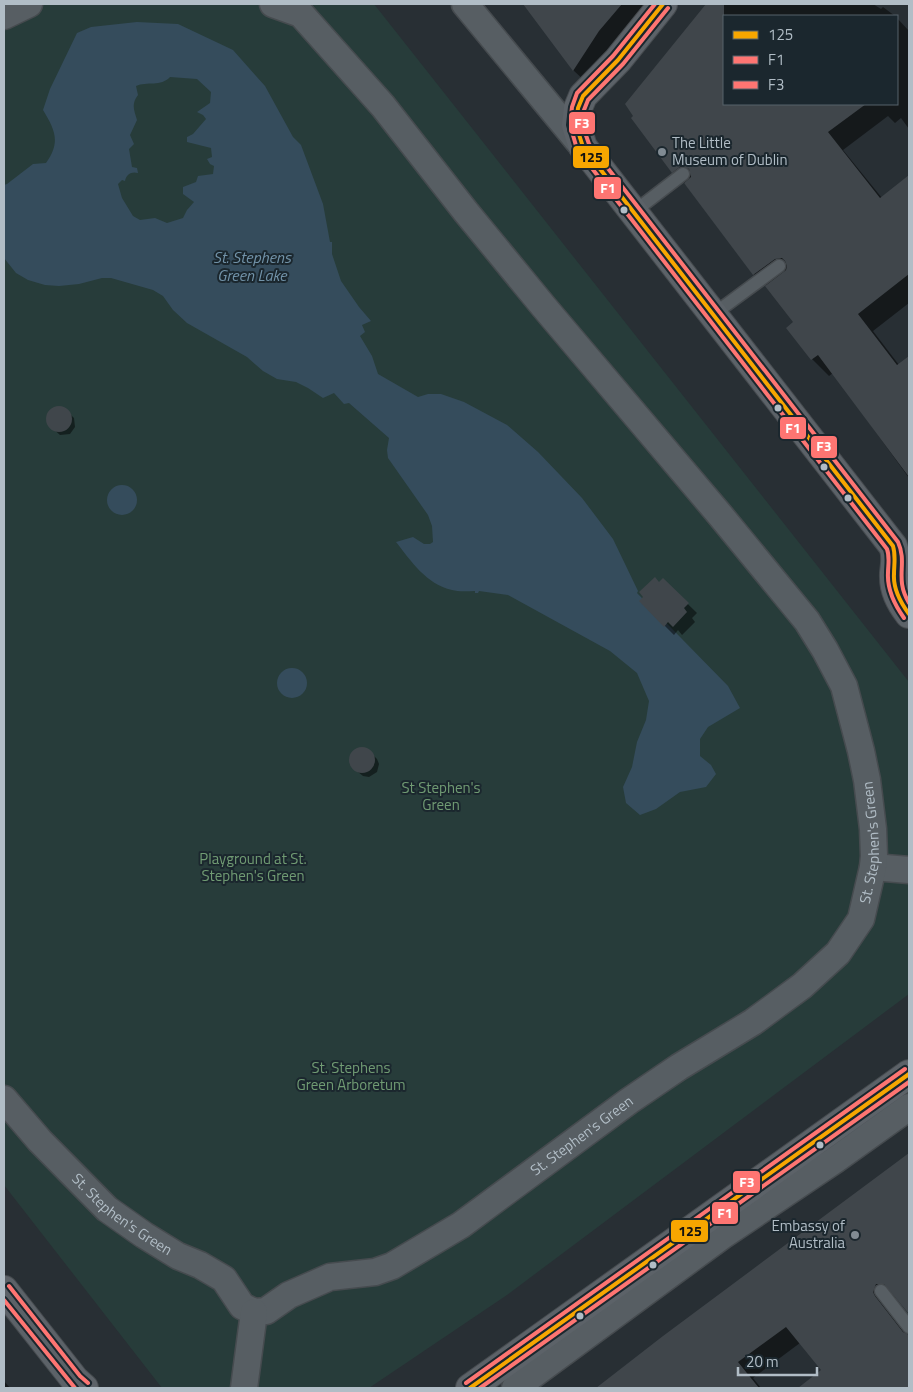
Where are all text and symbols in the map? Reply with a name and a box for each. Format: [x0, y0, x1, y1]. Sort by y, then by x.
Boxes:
legend [723, 15, 898, 105]
text: 125 [768, 23, 793, 46]
text: F1 [768, 48, 784, 71]
text: F3 [768, 73, 784, 96]
line badge: F3 [568, 111, 596, 135]
text: F3 [574, 112, 590, 133]
place label: The Little Museum of Dublin [672, 131, 787, 171]
line badge: 125 [572, 145, 610, 169]
text: 125 [579, 146, 603, 167]
marker: The Little Museum of Dublin [656, 146, 668, 158]
line badge: F1 [593, 176, 622, 200]
text: F1 [600, 177, 616, 198]
unlabelled marker [619, 205, 629, 215]
water label: St. Stephens Green Lake [213, 245, 292, 287]
unlabelled marker [773, 403, 783, 413]
line badge: F1 [779, 416, 807, 440]
text: F1 [785, 417, 801, 438]
line badge: F3 [810, 435, 838, 459]
text: F3 [816, 435, 832, 456]
unlabelled marker [819, 462, 829, 472]
unlabelled marker [843, 493, 853, 503]
park label: St Stephen's Green [402, 776, 480, 816]
street label: St. Stephen's Green [853, 780, 885, 906]
park label: Playground at St. Stephen's Green [199, 847, 307, 887]
park label: St. Stephens Green Arboretum [296, 1056, 406, 1096]
street label: St. Stephen's Green [525, 1090, 638, 1181]
unlabelled marker [815, 1140, 825, 1150]
street label: St. Stephen's Green [67, 1168, 177, 1261]
line badge: F3 [732, 1170, 761, 1194]
text: F3 [739, 1171, 755, 1192]
line badge: F1 [711, 1201, 739, 1225]
text: F1 [717, 1202, 733, 1223]
place label: Embassy of Australia [771, 1214, 845, 1254]
line badge: 125 [670, 1219, 709, 1243]
text: 125 [678, 1220, 702, 1241]
marker: Embassy of Australia [849, 1229, 861, 1241]
unlabelled marker [648, 1260, 658, 1270]
unlabelled marker [575, 1311, 585, 1321]
scale bar [738, 1344, 817, 1376]
text: 20 m [746, 1350, 779, 1373]

